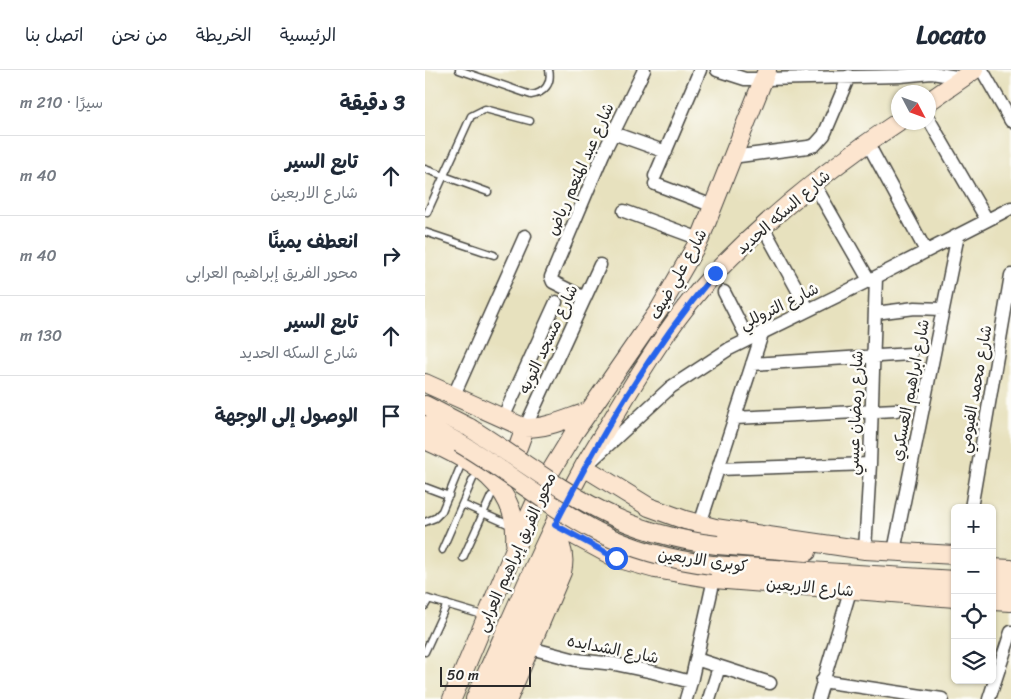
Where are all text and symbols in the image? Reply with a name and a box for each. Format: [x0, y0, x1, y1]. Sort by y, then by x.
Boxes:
text: Locato [916, 14, 986, 56]
text: اتصل بنا [25, 19, 84, 51]
text: من نحن [112, 19, 168, 51]
text: الخريطة [196, 19, 252, 51]
text: الرئيسية [280, 19, 336, 51]
text: 3 دقيقة [340, 84, 405, 122]
north arrow [891, 85, 936, 130]
text: سيرًا · 210 m [20, 88, 103, 117]
street label: شارع عبد المنعم رياض [538, 98, 622, 240]
text: تابع السير [285, 145, 358, 178]
text: 40 m [20, 161, 57, 190]
icon: ahead [377, 162, 405, 190]
street label: شارع السكه الحديد [729, 162, 837, 262]
text: شارع الاربعين [270, 178, 358, 207]
street label: شارع علي ضيف [641, 223, 715, 325]
text: انعطف يمينًا [268, 225, 358, 258]
text: 40 m [20, 241, 57, 270]
icon: right [377, 242, 405, 270]
text: محور الفريق إبراهيم العرابى [186, 258, 358, 287]
route end [704, 262, 727, 285]
street label: شارع التروللي [734, 274, 824, 338]
street label: شارع مسجد التوبه [510, 279, 586, 399]
text: تابع السير [285, 305, 358, 338]
street label: شارع ابراهيم العسكري [882, 317, 938, 463]
text: 130 m [20, 321, 62, 350]
icon: ahead [377, 322, 405, 350]
street label: شارع محمد الفيومي [949, 323, 1001, 455]
text: شارع السكه الحديد [239, 338, 358, 367]
street label: شارع رمضان عيسي [838, 350, 872, 476]
text: الوصول إلى الوجهة [215, 399, 358, 432]
icon: arrive [377, 402, 405, 430]
street label: محور الفريق إبراهيم العرابى [468, 467, 564, 637]
map controls [951, 504, 996, 684]
button: + [951, 504, 996, 549]
street label: كوبرى الاربعين [656, 539, 750, 581]
route start [605, 547, 628, 570]
button: − [951, 549, 996, 594]
street label: شارع الاربعين [765, 569, 855, 605]
button: locate [951, 594, 996, 639]
street label: شارع الشدايده [564, 626, 662, 672]
button: layers [951, 639, 996, 684]
text: 50 m [447, 663, 479, 688]
scale bar [440, 664, 531, 687]

